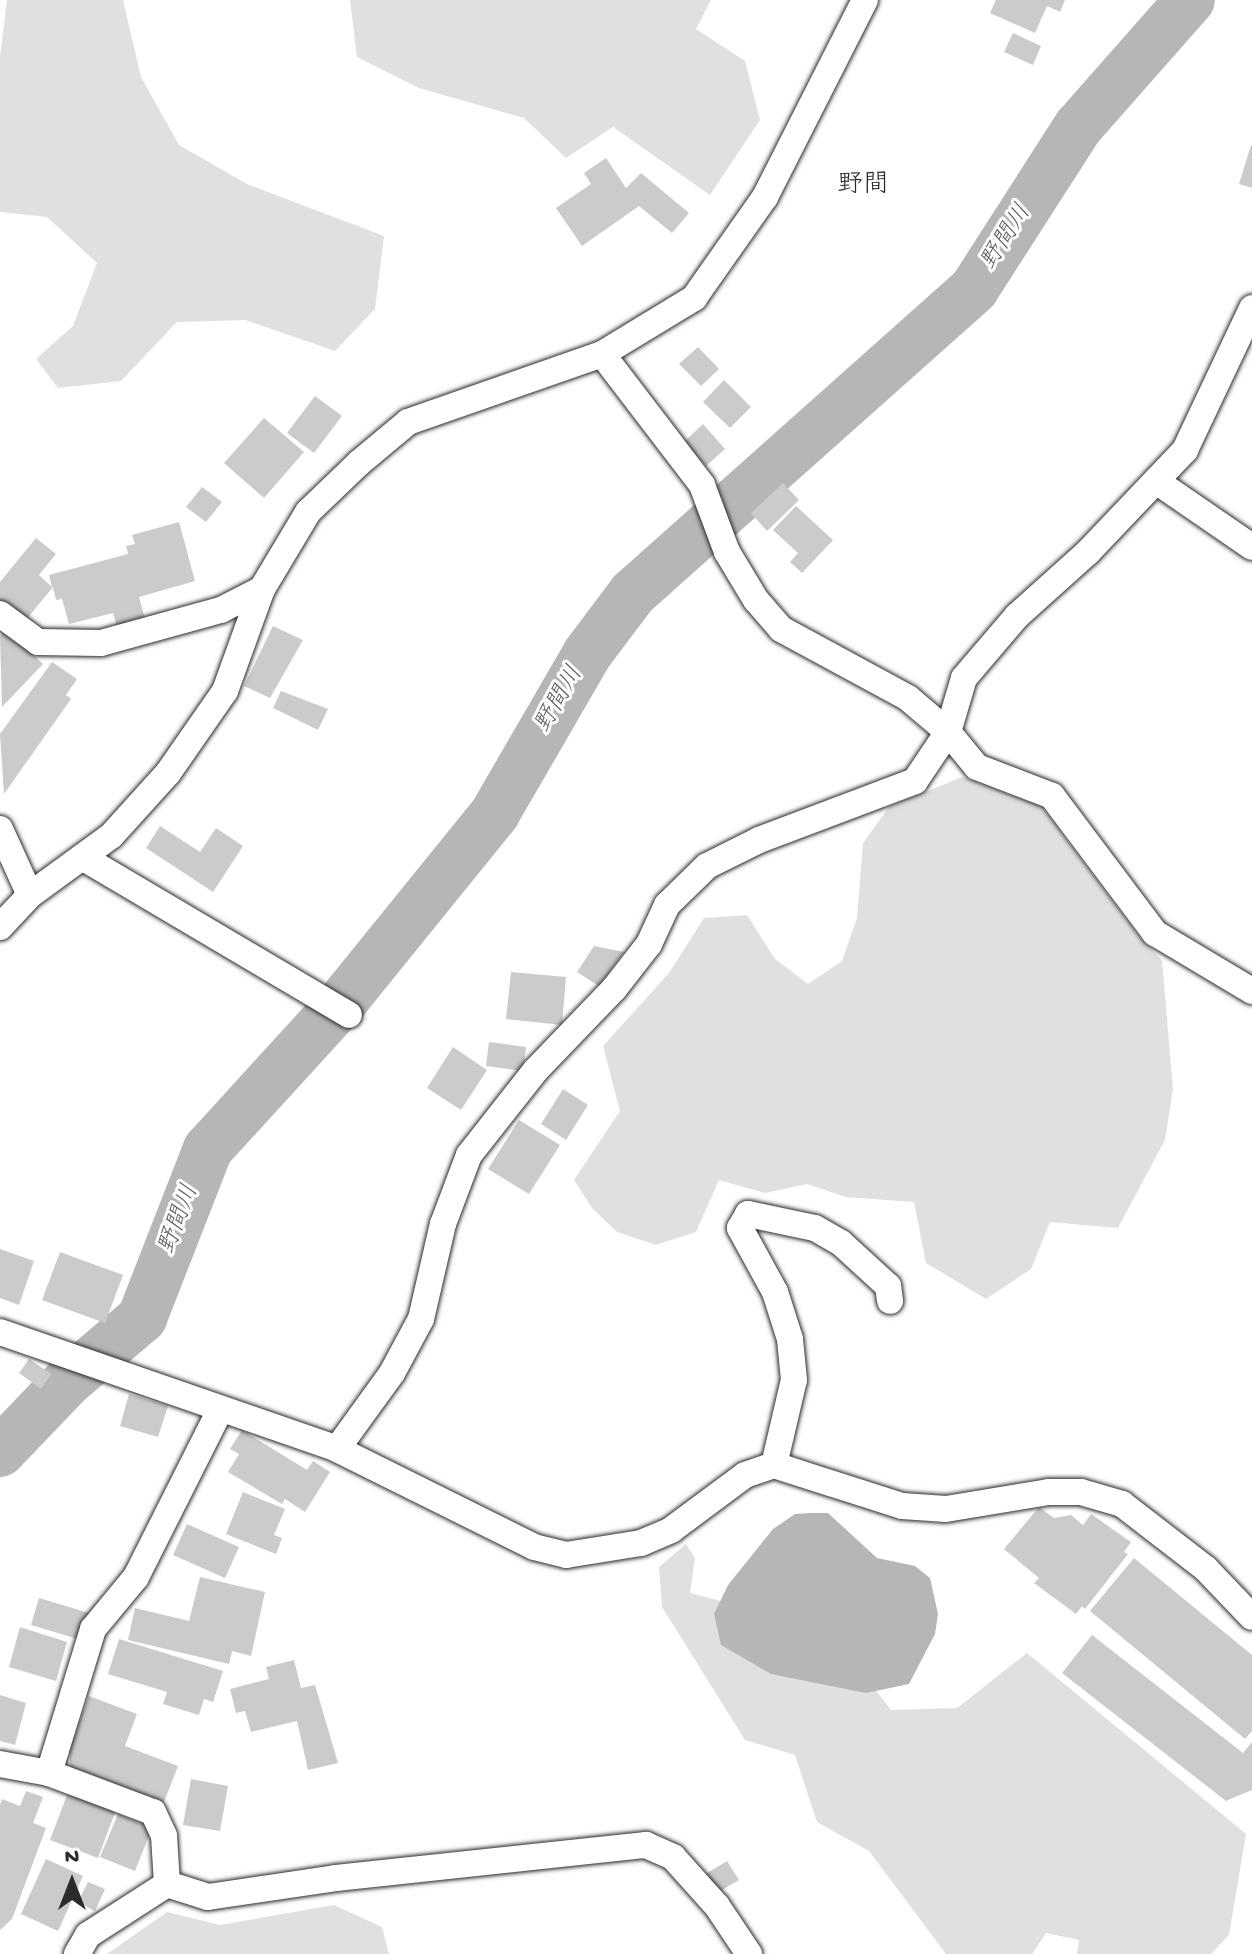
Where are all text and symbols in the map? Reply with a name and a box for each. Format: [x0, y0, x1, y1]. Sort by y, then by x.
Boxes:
district label: 野間 [837, 171, 889, 203]
water label: 野間川 [975, 200, 1039, 276]
water label: 野間川 [530, 662, 590, 738]
water label: 野間川 [154, 1181, 206, 1259]
north arrow [32, 1842, 112, 1922]
text: N [65, 1845, 79, 1871]

